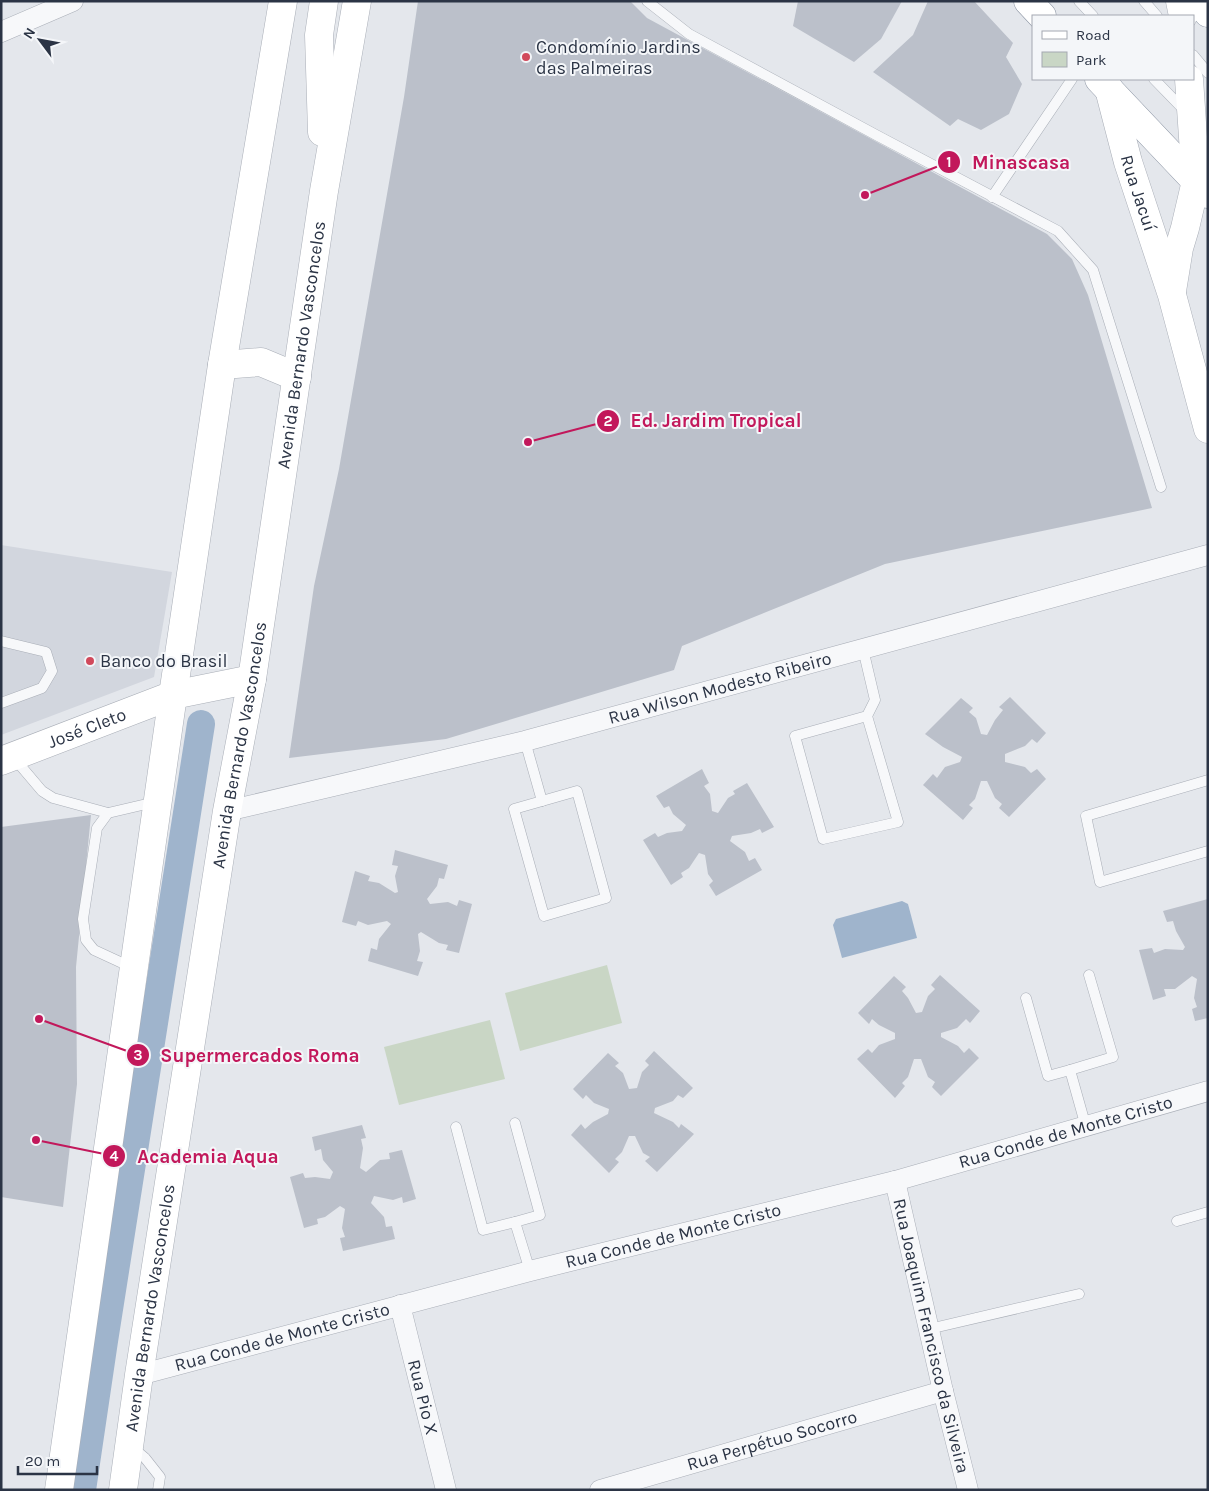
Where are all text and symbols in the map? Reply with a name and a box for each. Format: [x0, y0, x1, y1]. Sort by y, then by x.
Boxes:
north arrow [15, 15, 65, 65]
legend [1032, 15, 1194, 80]
text: N [20, 25, 39, 42]
text: Road [1076, 26, 1111, 44]
place label: Condomínio Jardins das Palmeiras [536, 36, 701, 79]
marker: Condomínio Jardins das Palmeiras [520, 51, 532, 63]
text: Park [1076, 51, 1106, 69]
callout: Minascasa [937, 145, 1080, 179]
text: Minascasa [972, 152, 1070, 174]
text: 1 [946, 153, 952, 171]
street label: Rua Jacuí [1116, 153, 1161, 234]
street label: Avenida Bernardo Vasconcelos [272, 219, 330, 470]
callout: Ed. Jardim Tropical [595, 404, 811, 438]
text: Ed. Jardim Tropical [631, 410, 801, 432]
text: 2 [603, 412, 613, 430]
street label: Avenida Bernardo Vasconcelos [207, 620, 271, 870]
street label: Rua Wilson Modesto Ribeiro [606, 647, 834, 729]
place label: Banco do Brasil [100, 650, 228, 672]
marker: Banco do Brasil [84, 655, 96, 667]
street label: José Cleto [45, 703, 129, 753]
callout: Supermercados Roma [125, 1038, 369, 1072]
text: Supermercados Roma [160, 1045, 360, 1067]
text: 3 [133, 1046, 143, 1064]
street label: Rua Conde de Monte Cristo [956, 1091, 1175, 1173]
callout: Academia Aqua [102, 1139, 288, 1173]
text: Academia Aqua [137, 1146, 279, 1168]
text: 4 [110, 1147, 119, 1165]
street label: Avenida Bernardo Vasconcelos [120, 1183, 180, 1433]
street label: Rua Joaquim Francisco da Silveira [888, 1196, 974, 1476]
street label: Rua Conde de Monte Cristo [563, 1199, 783, 1273]
street label: Rua Conde de Monte Cristo [172, 1298, 392, 1376]
street label: Rua Pio X [403, 1357, 443, 1437]
street label: Rua Perpétuo Socorro [684, 1405, 860, 1475]
scale bar [18, 1444, 96, 1476]
text: 20 m [25, 1452, 60, 1470]

